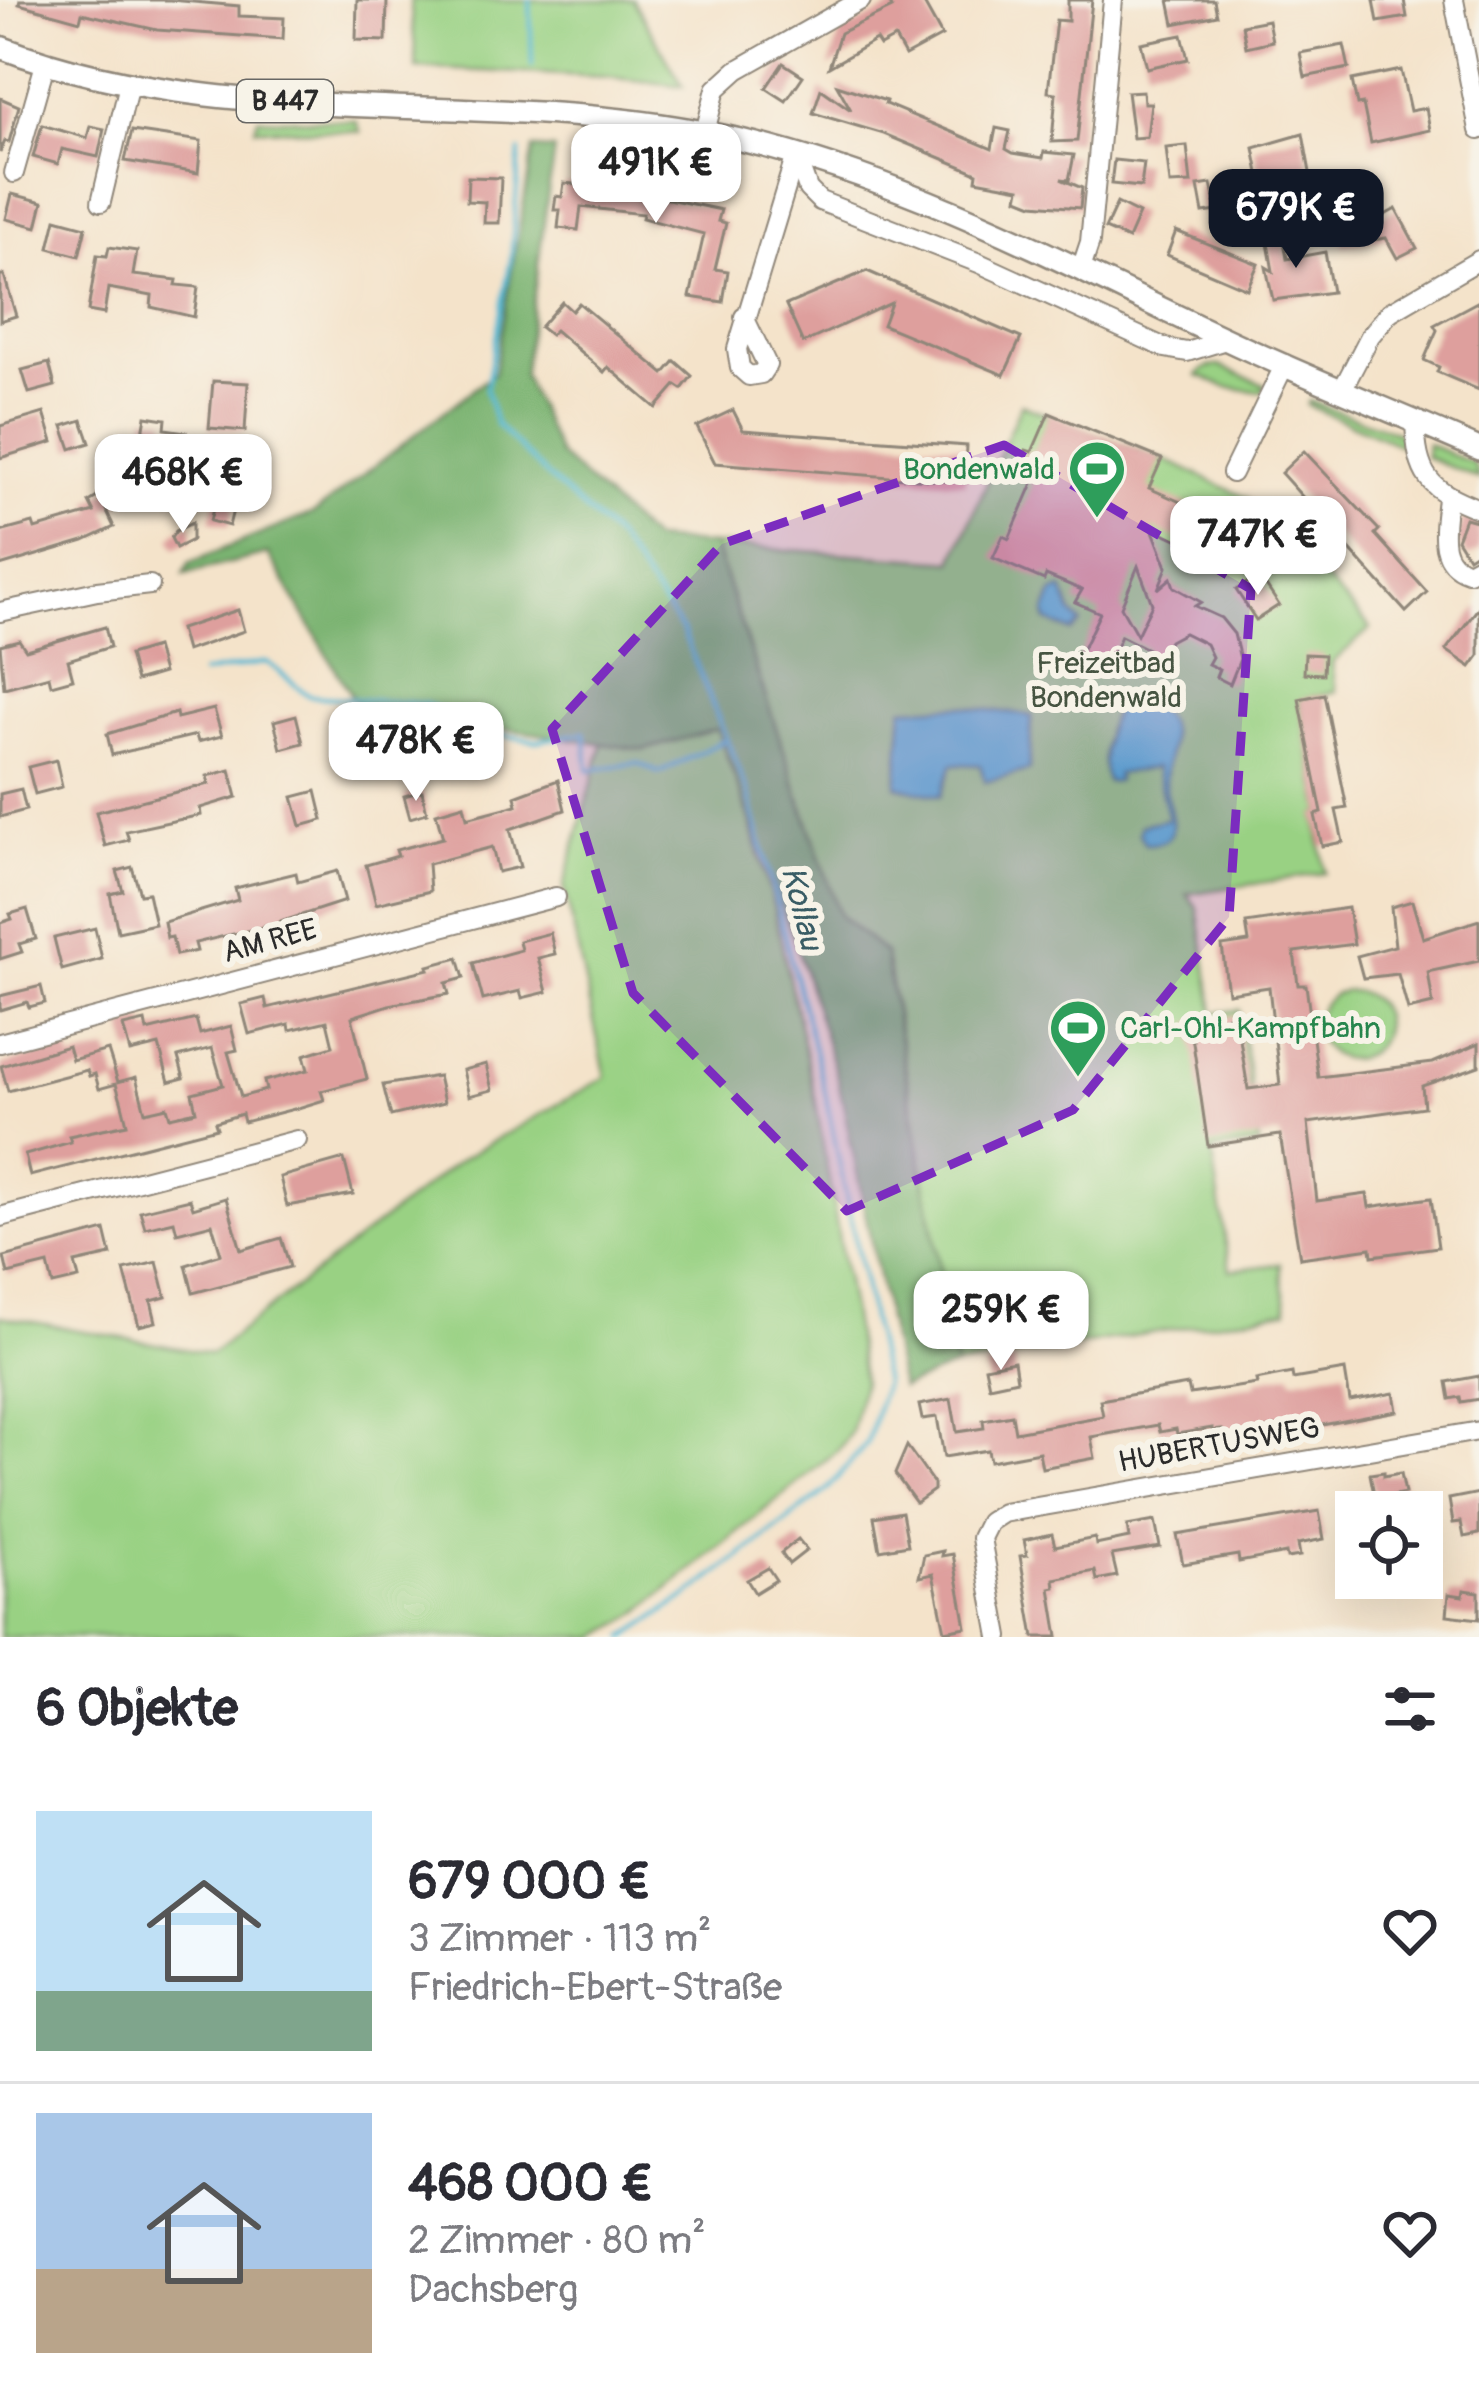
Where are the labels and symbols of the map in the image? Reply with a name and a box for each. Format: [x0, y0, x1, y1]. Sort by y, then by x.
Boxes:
road number: B 447 [237, 80, 333, 122]
pin: 491K € [558, 124, 754, 226]
pin: 679K € [1198, 169, 1394, 271]
pin: 468K € [85, 434, 281, 536]
sports icon: Bondenwald [1066, 438, 1128, 520]
place label: Bondenwald [903, 451, 1055, 488]
pin: 747K € [1160, 496, 1356, 598]
park label: Freizeitbad Bondenwald [1030, 645, 1182, 716]
pin: 478K € [318, 702, 514, 804]
water label: Kollau [772, 862, 833, 956]
street label: AM REE [219, 911, 321, 971]
sports icon: Carl-Ohl-Kampfbahn [1047, 997, 1109, 1079]
place label: Carl-Ohl-Kampfbahn [1120, 1010, 1381, 1047]
pin: 259K € [903, 1271, 1099, 1373]
street label: HUBERTUSWEG [1115, 1409, 1323, 1481]

